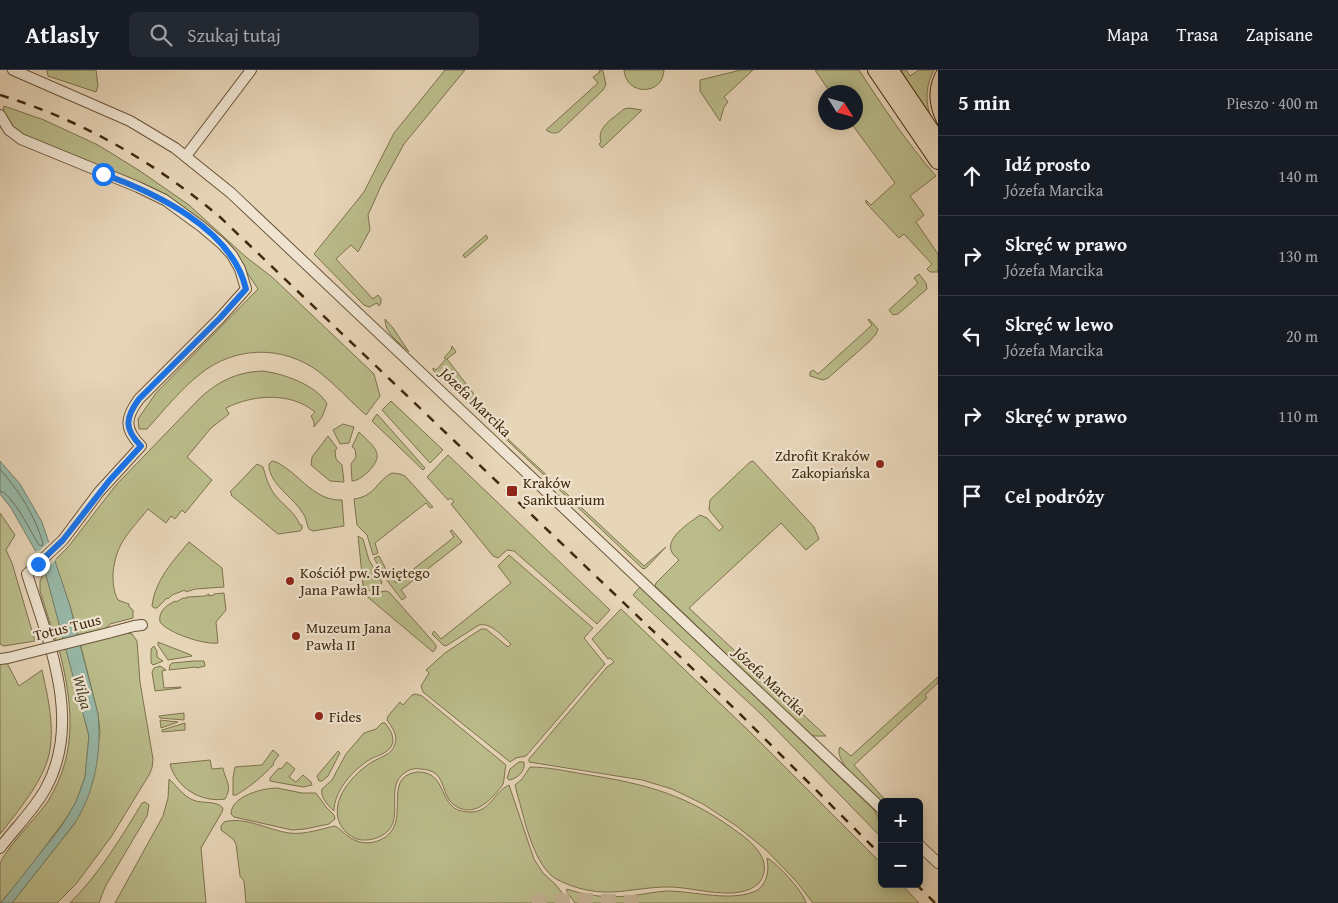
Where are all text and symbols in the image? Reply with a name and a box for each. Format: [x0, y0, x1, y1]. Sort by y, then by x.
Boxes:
search box [129, 12, 479, 57]
text: Atlasly [25, 17, 99, 52]
icon: search [147, 21, 175, 49]
text: Szukaj tutaj [187, 21, 281, 49]
text: Mapa [1107, 21, 1148, 48]
text: Trasa [1176, 21, 1218, 48]
text: Zapisane [1246, 21, 1313, 48]
north arrow [818, 85, 863, 130]
text: 5 min [958, 87, 1010, 118]
text: Pieszo · 400 m [1226, 91, 1318, 115]
text: Idź prosto [1005, 150, 1090, 178]
icon: ahead [958, 162, 986, 190]
route start [92, 163, 115, 186]
text: 140 m [1278, 164, 1318, 188]
text: Józefa Marcika [1005, 178, 1103, 202]
text: Skręć w prawo [1005, 230, 1127, 258]
icon: right [958, 242, 986, 270]
text: 130 m [1278, 244, 1318, 268]
text: Józefa Marcika [1005, 258, 1103, 282]
text: Skręć w lewo [1005, 310, 1113, 338]
icon: left [958, 322, 986, 350]
text: 20 m [1286, 324, 1318, 348]
text: Józefa Marcika [1005, 338, 1103, 362]
street label: Józefa Marcika [434, 361, 516, 442]
icon: right [958, 402, 986, 430]
text: Skręć w prawo [1005, 402, 1127, 430]
text: 110 m [1278, 404, 1318, 428]
place label: Zdrofit Kraków Zakopiańska [775, 445, 870, 483]
marker: Zdrofit Kraków Zakopiańska [874, 458, 886, 470]
place label: Kraków Sanktuarium [523, 472, 605, 510]
icon: arrive [958, 482, 986, 510]
text: Cel podróży [1005, 482, 1105, 510]
marker: Kraków Sanktuarium [505, 484, 519, 498]
route end [27, 553, 50, 576]
place label: Kościół pw. Świętego Jana Pawła II [298, 562, 430, 600]
marker: Kościół pw. Świętego Jana Pawła II [284, 575, 296, 587]
street label: Totus Tuus [31, 608, 103, 646]
place label: Muzeum Jana Pawła II [306, 617, 391, 655]
marker: Muzeum Jana Pawła II [290, 630, 302, 642]
street label: Józefa Marcika [728, 641, 811, 720]
water label: Wilga [67, 672, 99, 713]
place label: Fides [329, 706, 362, 727]
marker: Fides [313, 710, 325, 722]
map controls [878, 798, 923, 888]
button: + [878, 798, 923, 843]
button: − [878, 843, 923, 888]

